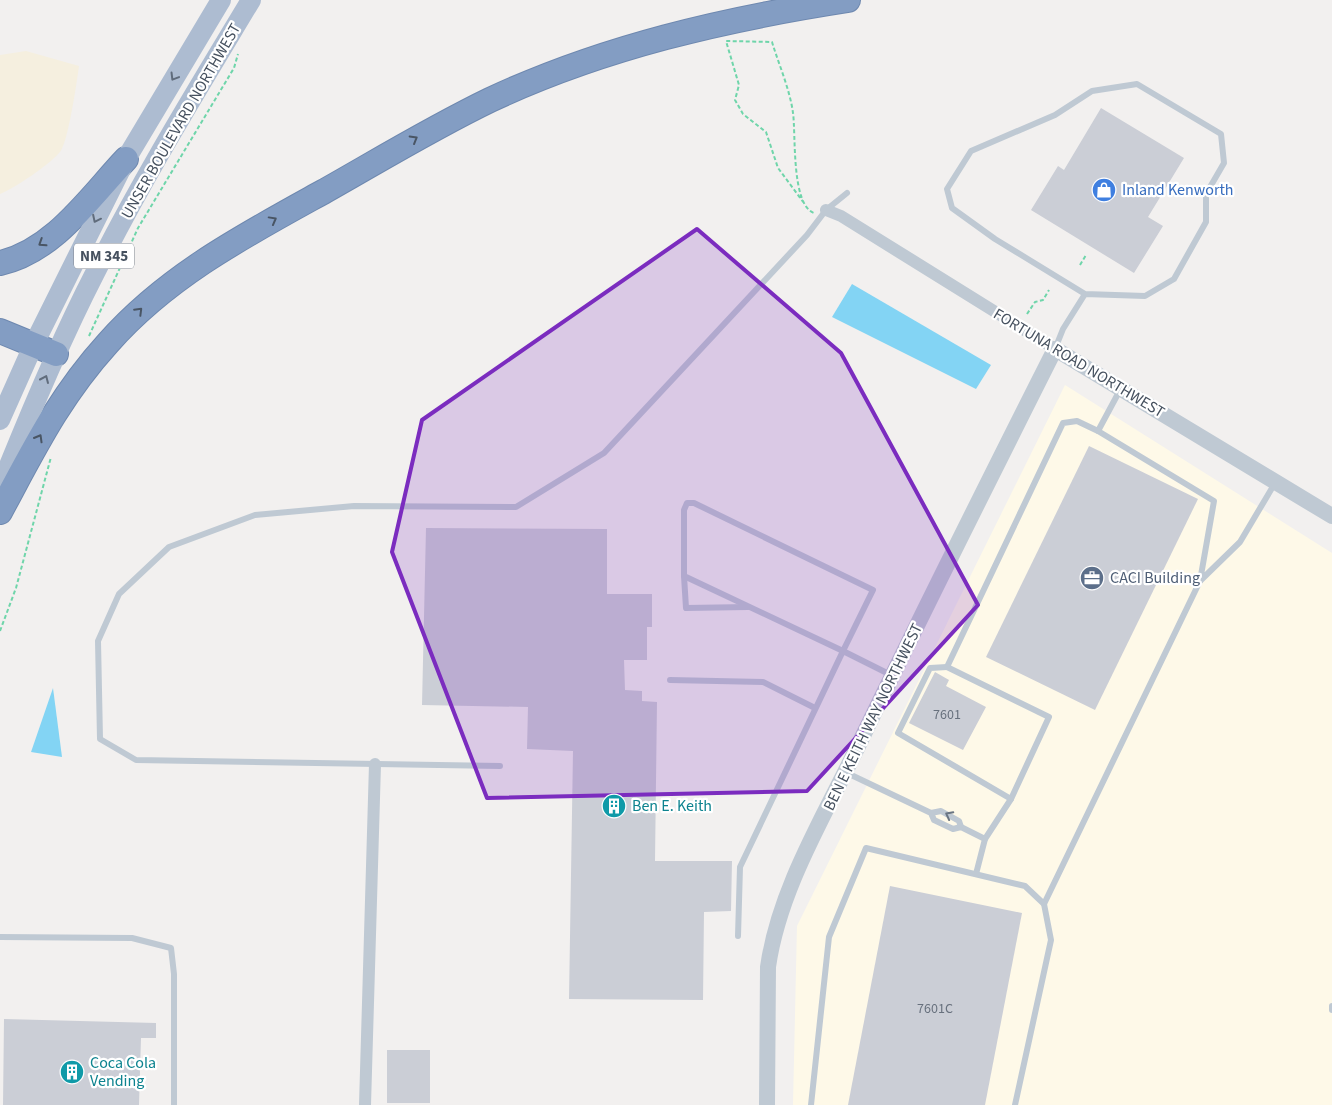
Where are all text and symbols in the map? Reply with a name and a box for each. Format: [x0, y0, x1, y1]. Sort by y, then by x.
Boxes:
street label: UNSER BOULEVARD NORTHWEST [116, 19, 246, 223]
one-way arrow [171, 72, 181, 81]
one-way arrow [408, 135, 417, 145]
shop icon: Inland Kenworth [1091, 177, 1117, 203]
place label: Inland Kenworth [1122, 179, 1234, 201]
one-way arrow [92, 213, 102, 222]
one-way arrow [267, 216, 276, 226]
one-way arrow [38, 237, 48, 246]
road number: NM 345 [74, 244, 134, 268]
street label: FORTUNA ROAD NORTHWEST [989, 303, 1169, 423]
one-way arrow [133, 308, 142, 317]
one-way arrow [39, 375, 50, 384]
one-way arrow [32, 435, 42, 444]
office icon: CACI Building [1079, 565, 1105, 591]
place label: CACI Building [1110, 567, 1200, 589]
street label: BEN E KEITH WAY NORTHWEST [818, 619, 928, 814]
house number: 7601 [933, 705, 961, 725]
building icon: Ben E. Keith [601, 793, 627, 819]
place label: Ben E. Keith [632, 795, 712, 817]
one-way arrow [945, 811, 954, 821]
house number: 7601C [917, 999, 953, 1019]
place label: Coca Cola Vending [90, 1052, 156, 1092]
building icon: Coca Cola Vending [59, 1059, 85, 1085]

